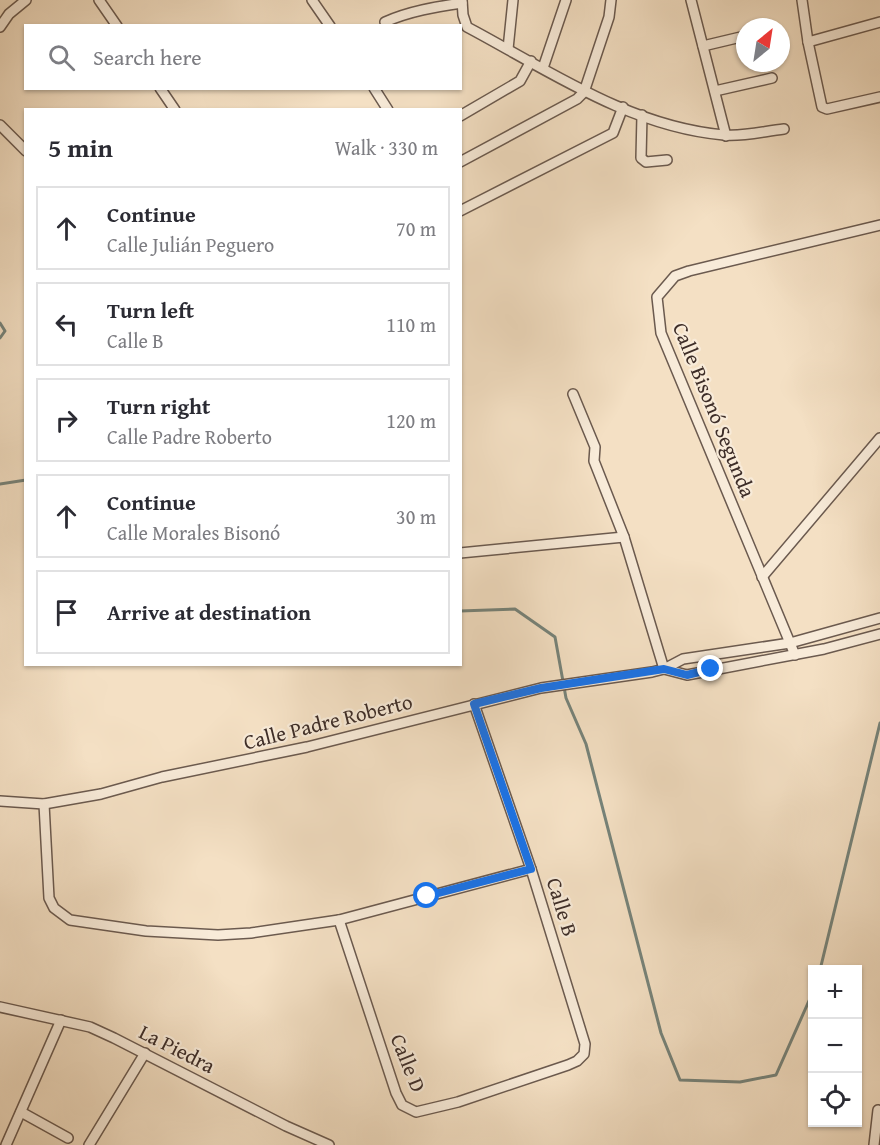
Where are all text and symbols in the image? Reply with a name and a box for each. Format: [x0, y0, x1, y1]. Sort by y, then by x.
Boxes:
north arrow [736, 18, 790, 72]
search box [24, 24, 462, 90]
icon: search [45, 41, 78, 74]
text: Search here [93, 41, 202, 73]
text: 5 min [48, 128, 113, 167]
text: Walk · 330 m [335, 133, 438, 162]
text: Continue [107, 198, 196, 230]
icon: ahead [50, 212, 83, 245]
text: 70 m [396, 214, 436, 243]
text: Calle Julián Peguero [107, 230, 274, 259]
text: Turn left [107, 294, 194, 326]
icon: left [50, 308, 83, 341]
text: 110 m [386, 310, 436, 339]
street label: Calle Bisonó Segunda [665, 318, 764, 502]
text: Calle B [107, 326, 164, 355]
text: Turn right [107, 390, 210, 422]
icon: right [50, 404, 83, 437]
text: 120 m [386, 406, 436, 435]
text: Calle Padre Roberto [107, 422, 272, 451]
text: Continue [107, 486, 196, 518]
icon: ahead [50, 500, 83, 533]
text: 30 m [396, 502, 436, 531]
text: Calle Morales Bisonó [107, 518, 280, 547]
icon: arrive [50, 596, 83, 629]
text: Arrive at destination [107, 596, 311, 628]
route end [697, 655, 723, 681]
street label: Calle Padre Roberto [240, 686, 416, 758]
street label: Calle B [539, 874, 586, 940]
route start [413, 882, 439, 908]
map controls [808, 965, 862, 1127]
button: + [808, 965, 862, 1019]
street label: La Piedra [134, 1016, 221, 1081]
button: − [808, 1019, 862, 1073]
street label: Calle D [383, 1029, 434, 1097]
button: locate [808, 1073, 862, 1127]

